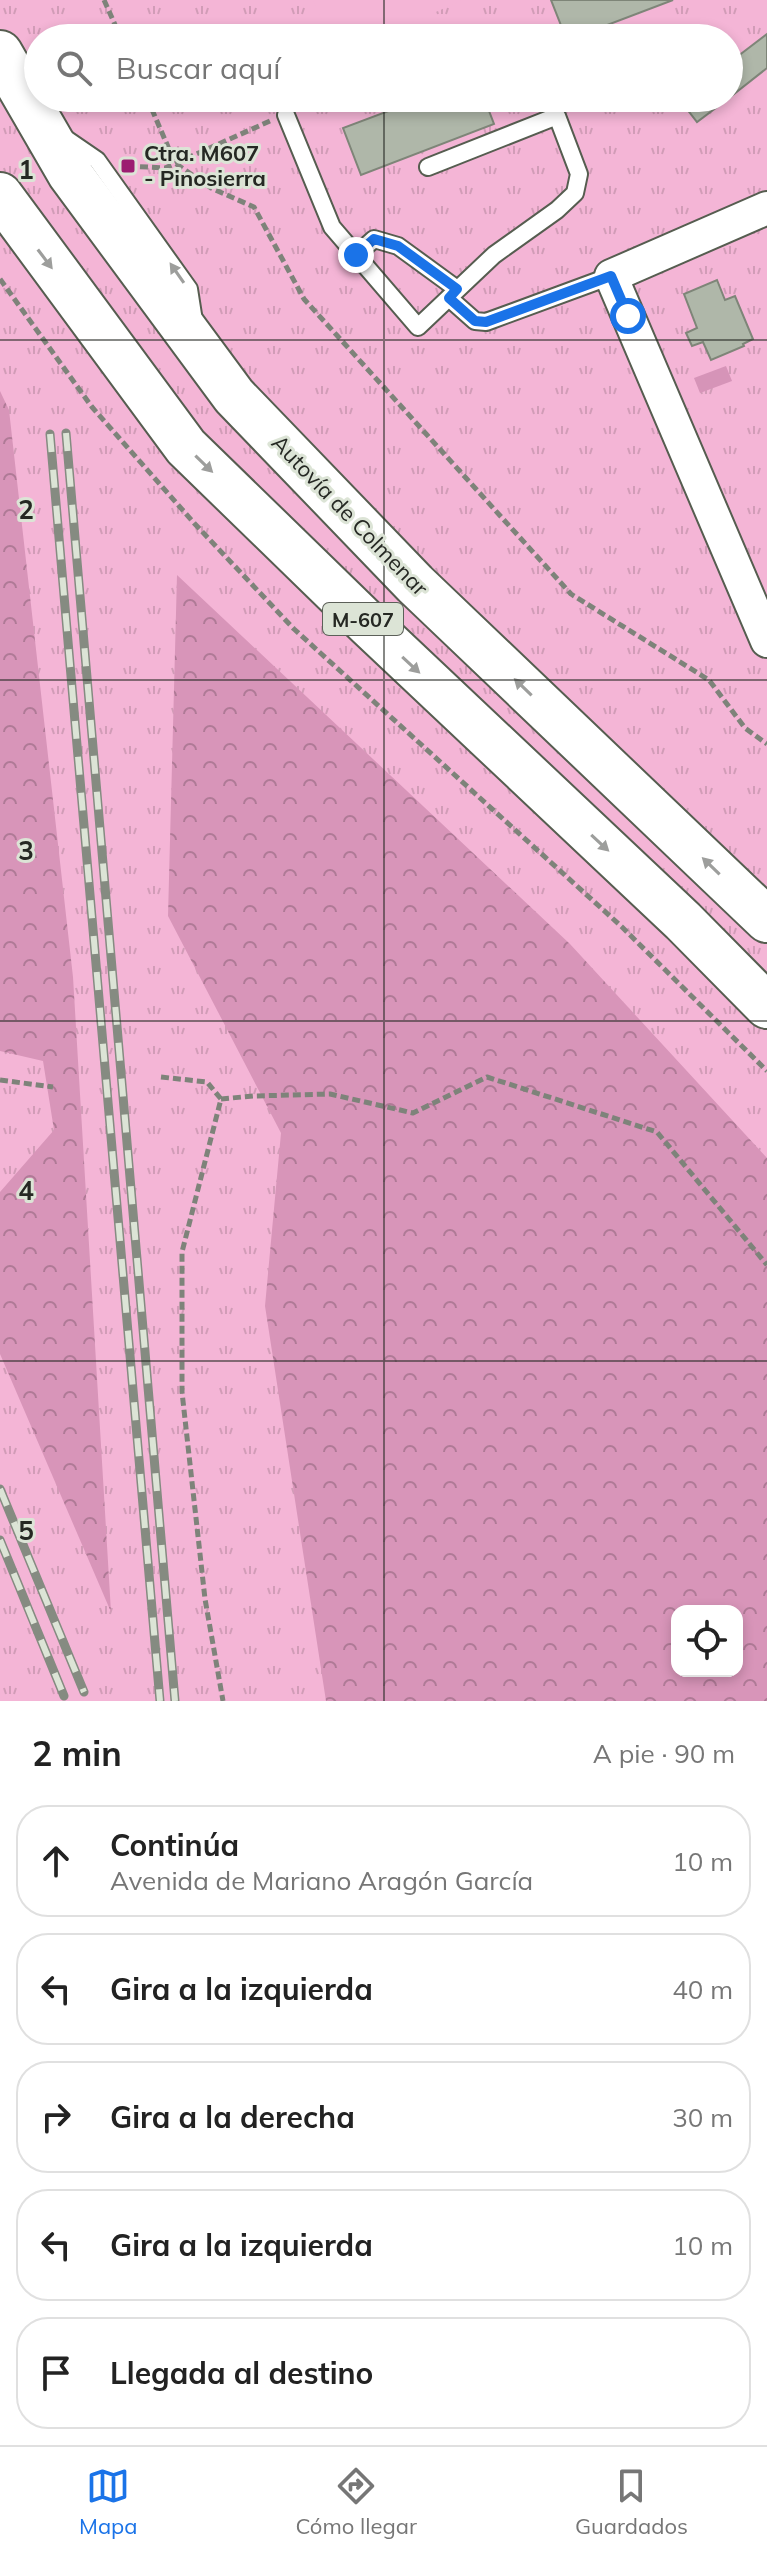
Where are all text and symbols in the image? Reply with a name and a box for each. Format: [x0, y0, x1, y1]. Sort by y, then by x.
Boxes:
search box [24, 24, 743, 112]
icon: search [52, 46, 96, 90]
text: Buscar aquí [116, 49, 281, 87]
place label: Ctra. M607 - Pinosierra [144, 139, 266, 192]
text: 1 [18, 153, 34, 186]
marker: Ctra. M607 - Pinosierra [119, 157, 137, 175]
route end [338, 237, 374, 273]
one-way arrow [37, 248, 53, 270]
one-way arrow [170, 262, 185, 283]
route start [610, 298, 646, 334]
street label: Autovía de Colmenar [266, 429, 434, 601]
one-way arrow [194, 455, 213, 473]
text: 2 [18, 493, 34, 526]
road number: M-607 [323, 603, 403, 635]
one-way arrow [401, 655, 420, 673]
one-way arrow [513, 678, 532, 696]
one-way arrow [590, 833, 609, 851]
text: 3 [18, 834, 34, 867]
one-way arrow [701, 858, 720, 876]
text: 4 [18, 1174, 34, 1207]
text: 5 [18, 1514, 34, 1547]
map controls [671, 1605, 743, 1677]
button: locate [671, 1605, 743, 1677]
text: 2 min [32, 1732, 122, 1775]
text: A pie · 90 m [593, 1737, 735, 1770]
text: Continúa [110, 1826, 239, 1864]
icon: ahead [34, 1839, 78, 1883]
text: 10 m [672, 1845, 733, 1878]
text: Avenida de Mariano Aragón García [110, 1864, 533, 1897]
icon: left [34, 1967, 78, 2011]
text: Gira a la izquierda [110, 1970, 373, 2008]
text: 40 m [672, 1973, 733, 2006]
icon: right [34, 2095, 78, 2139]
text: Gira a la derecha [110, 2098, 355, 2136]
text: 30 m [672, 2101, 733, 2134]
icon: left [34, 2223, 78, 2267]
text: Gira a la izquierda [110, 2226, 373, 2264]
text: 10 m [672, 2229, 733, 2262]
icon: arrive [34, 2351, 78, 2395]
text: Llegada al destino [110, 2354, 373, 2392]
tab: Mapa [79, 2464, 138, 2540]
tab: Cómo llegar [296, 2464, 417, 2540]
tab: Guardados [575, 2464, 688, 2540]

